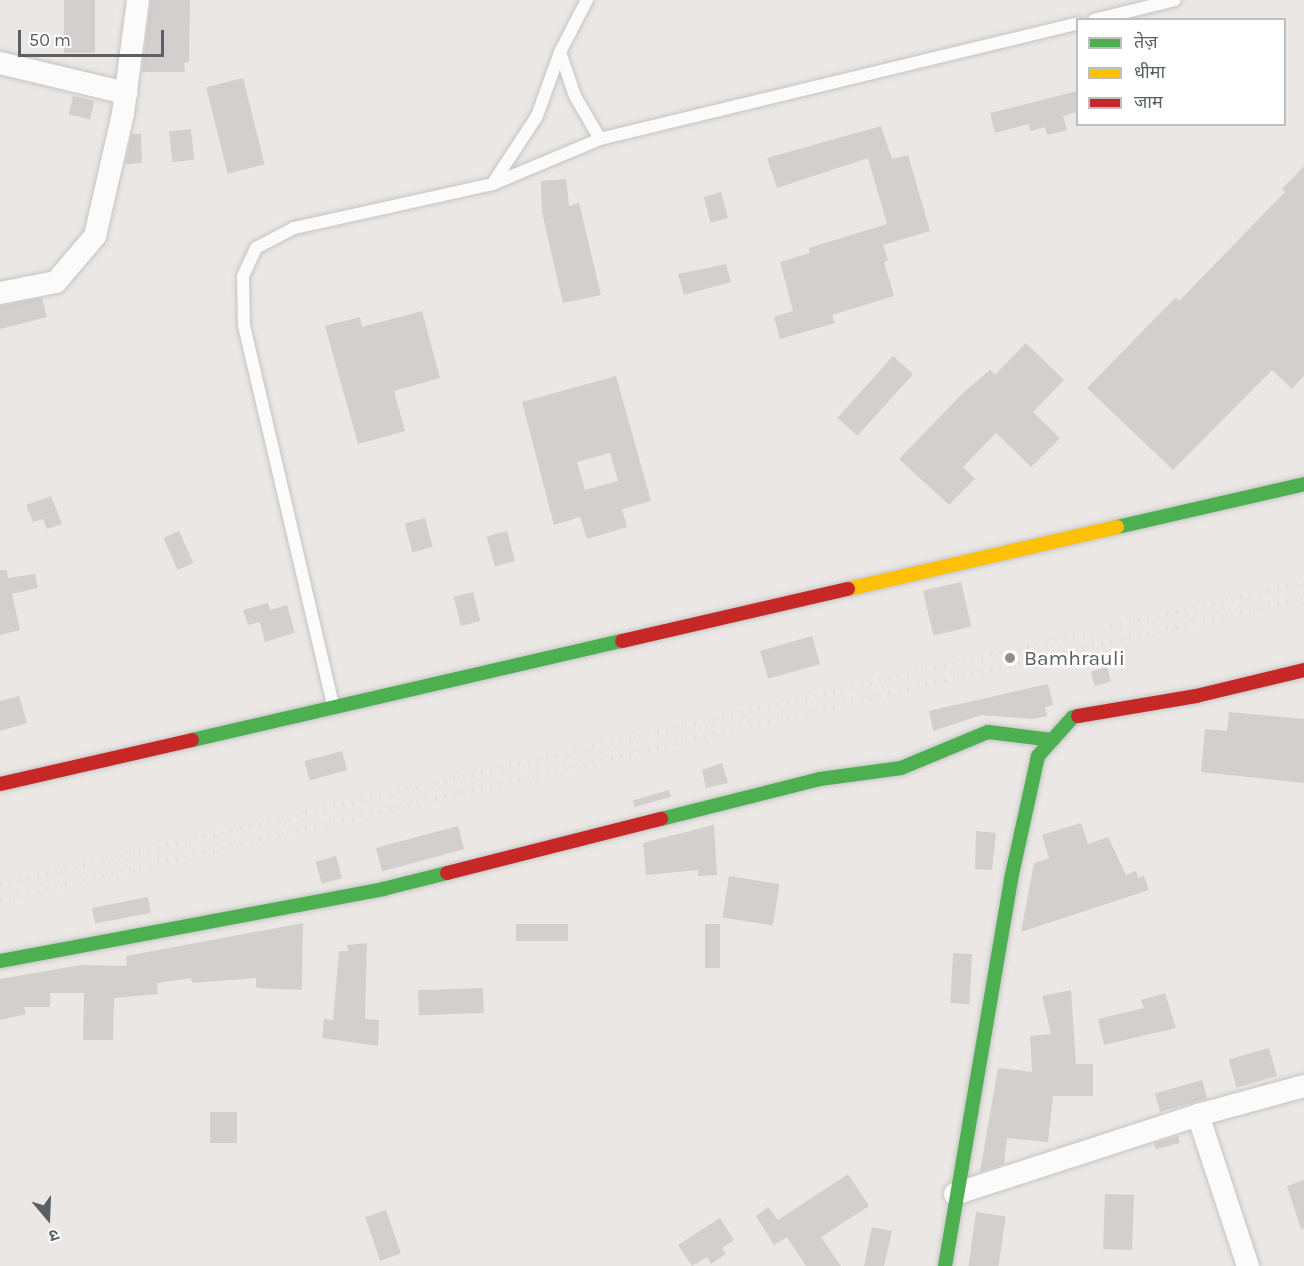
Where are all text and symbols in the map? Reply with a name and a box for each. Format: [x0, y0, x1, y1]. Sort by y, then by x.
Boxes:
scale bar [21, 18, 166, 56]
legend [1076, 18, 1286, 126]
text: 50 m [29, 29, 71, 51]
text: तेज़ [1134, 31, 1158, 53]
text: धीमा [1134, 61, 1165, 83]
text: जाम [1134, 91, 1163, 113]
place label: Bamhrauli [1024, 645, 1125, 671]
marker: Bamhrauli [1001, 649, 1019, 667]
north arrow [18, 1188, 78, 1248]
text: उ [46, 1225, 62, 1246]

